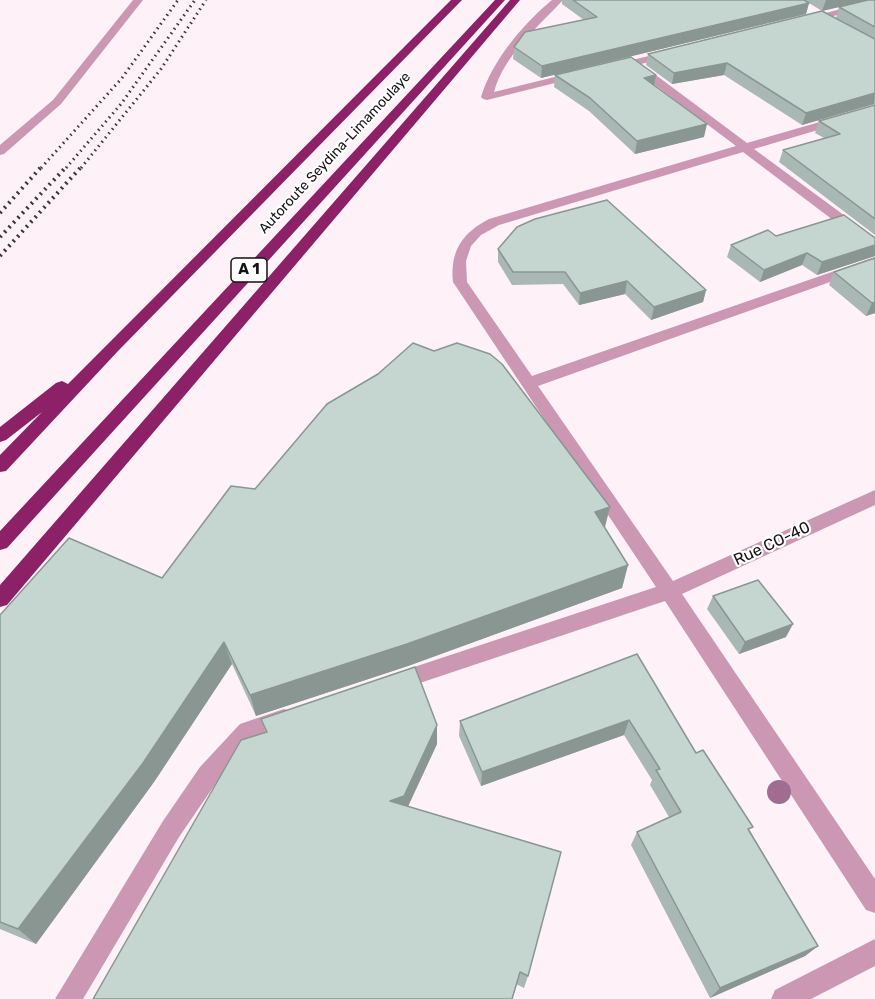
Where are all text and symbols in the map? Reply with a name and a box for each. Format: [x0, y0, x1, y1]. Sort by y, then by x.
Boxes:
street label: Autoroute Seydina-Limamoulaye [256, 69, 414, 237]
road number: A 1 [231, 258, 267, 282]
street label: Rue CO-40 [731, 518, 813, 570]

